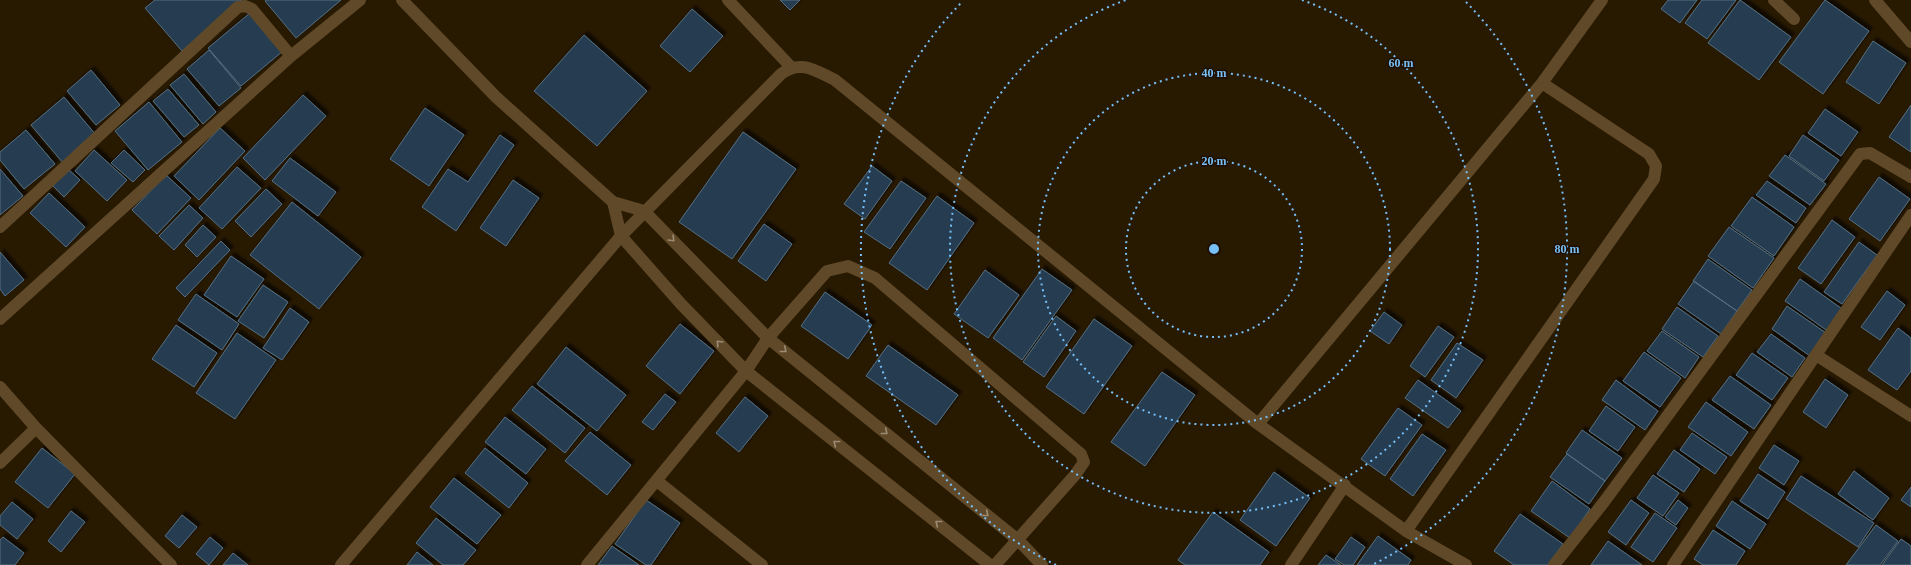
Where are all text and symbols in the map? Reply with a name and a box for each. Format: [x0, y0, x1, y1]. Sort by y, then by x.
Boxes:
text: 60 m [1389, 56, 1414, 70]
text: 40 m [1202, 66, 1227, 80]
text: 20 m [1202, 154, 1227, 168]
one-way arrow [667, 234, 674, 242]
centre of rings [1207, 242, 1221, 256]
text: 80 m [1555, 242, 1580, 256]
one-way arrow [716, 340, 724, 348]
one-way arrow [779, 345, 786, 352]
one-way arrow [880, 427, 887, 434]
one-way arrow [833, 440, 840, 447]
one-way arrow [981, 509, 988, 516]
one-way arrow [935, 521, 942, 528]

